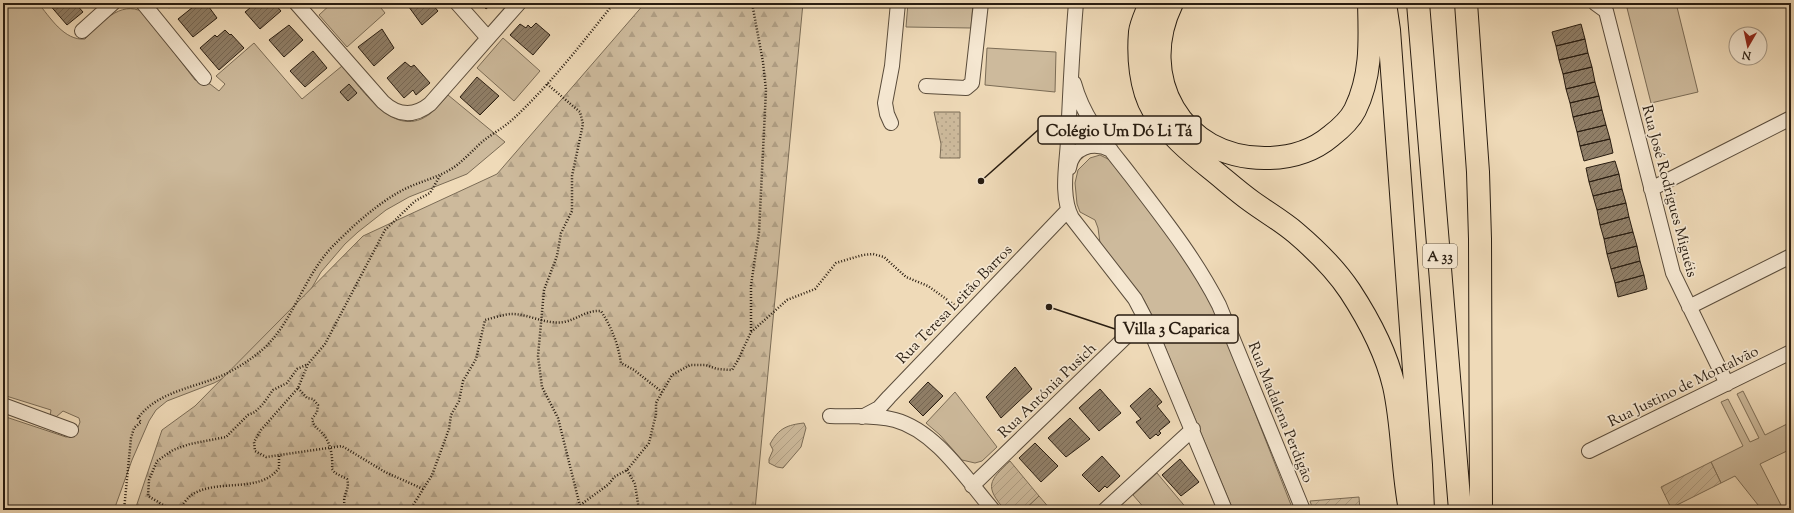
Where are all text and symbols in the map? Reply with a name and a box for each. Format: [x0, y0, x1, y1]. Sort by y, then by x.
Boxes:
north arrow [1728, 26, 1768, 66]
text: N [1741, 46, 1753, 64]
street label: Rua José Rodrigues Miguéis [1635, 103, 1702, 280]
callout: Colégio Um Dó Li Tá [1038, 116, 1201, 144]
text: Colégio Um Dó Li Tá [1046, 121, 1193, 144]
street label: Rua Teresa Leitão Barros [892, 241, 1018, 369]
road number: A 33 [1423, 244, 1457, 268]
callout: Villa 3 Caparica [1115, 315, 1238, 343]
text: Villa 3 Caparica [1122, 319, 1230, 342]
street label: Rua Antónia Pusich [994, 339, 1102, 443]
street label: Rua Madalena Perdigão [1242, 339, 1317, 486]
street label: Rua Justino de Montalvão [1605, 342, 1763, 433]

